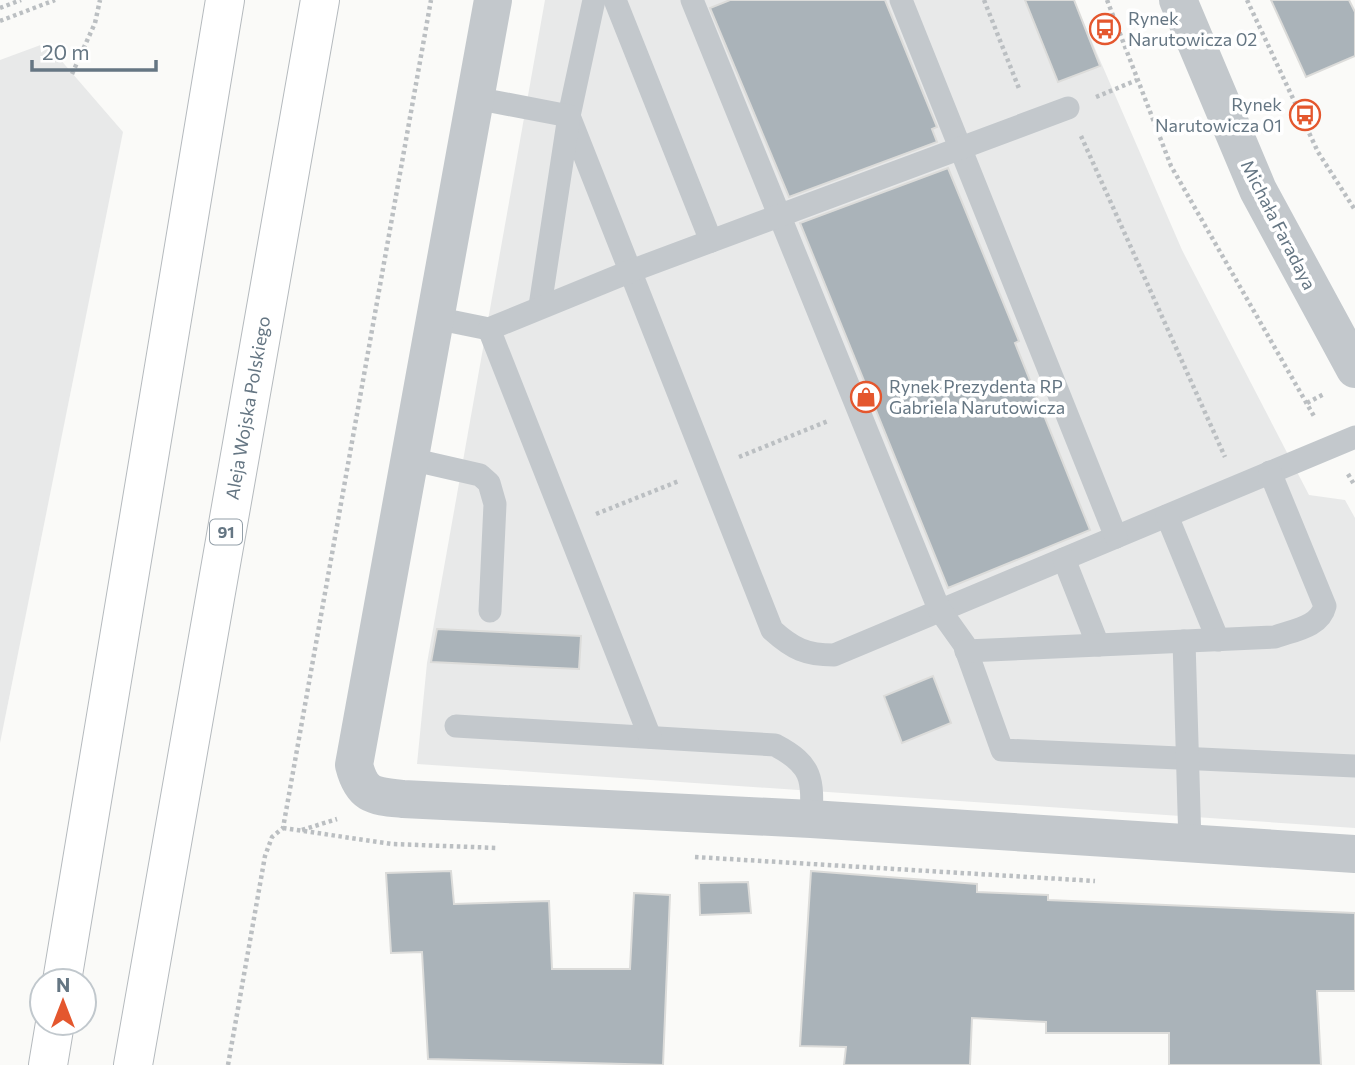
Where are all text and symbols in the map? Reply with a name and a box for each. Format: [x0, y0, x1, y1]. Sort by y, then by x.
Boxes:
place label: Rynek Narutowicza 02 [1128, 7, 1257, 50]
bus stop icon: Rynek Narutowicza 02 [1088, 12, 1122, 46]
scale bar [32, 28, 156, 72]
text: 20 m [42, 39, 90, 64]
place label: Rynek Narutowicza 01 [1155, 93, 1282, 136]
bus stop icon: Rynek Narutowicza 01 [1288, 98, 1322, 132]
street label: Michała Faradaya [1237, 156, 1321, 293]
street label: Aleja Wojska Polskiego [220, 314, 274, 501]
place label: Rynek Prezydenta RP Gabriela Narutowicza [889, 375, 1065, 418]
shop icon: Rynek Prezydenta RP Gabriela Narutowicza [849, 380, 883, 414]
road number: 91 [210, 520, 242, 544]
north arrow [28, 967, 98, 1037]
text: N [56, 973, 70, 996]

